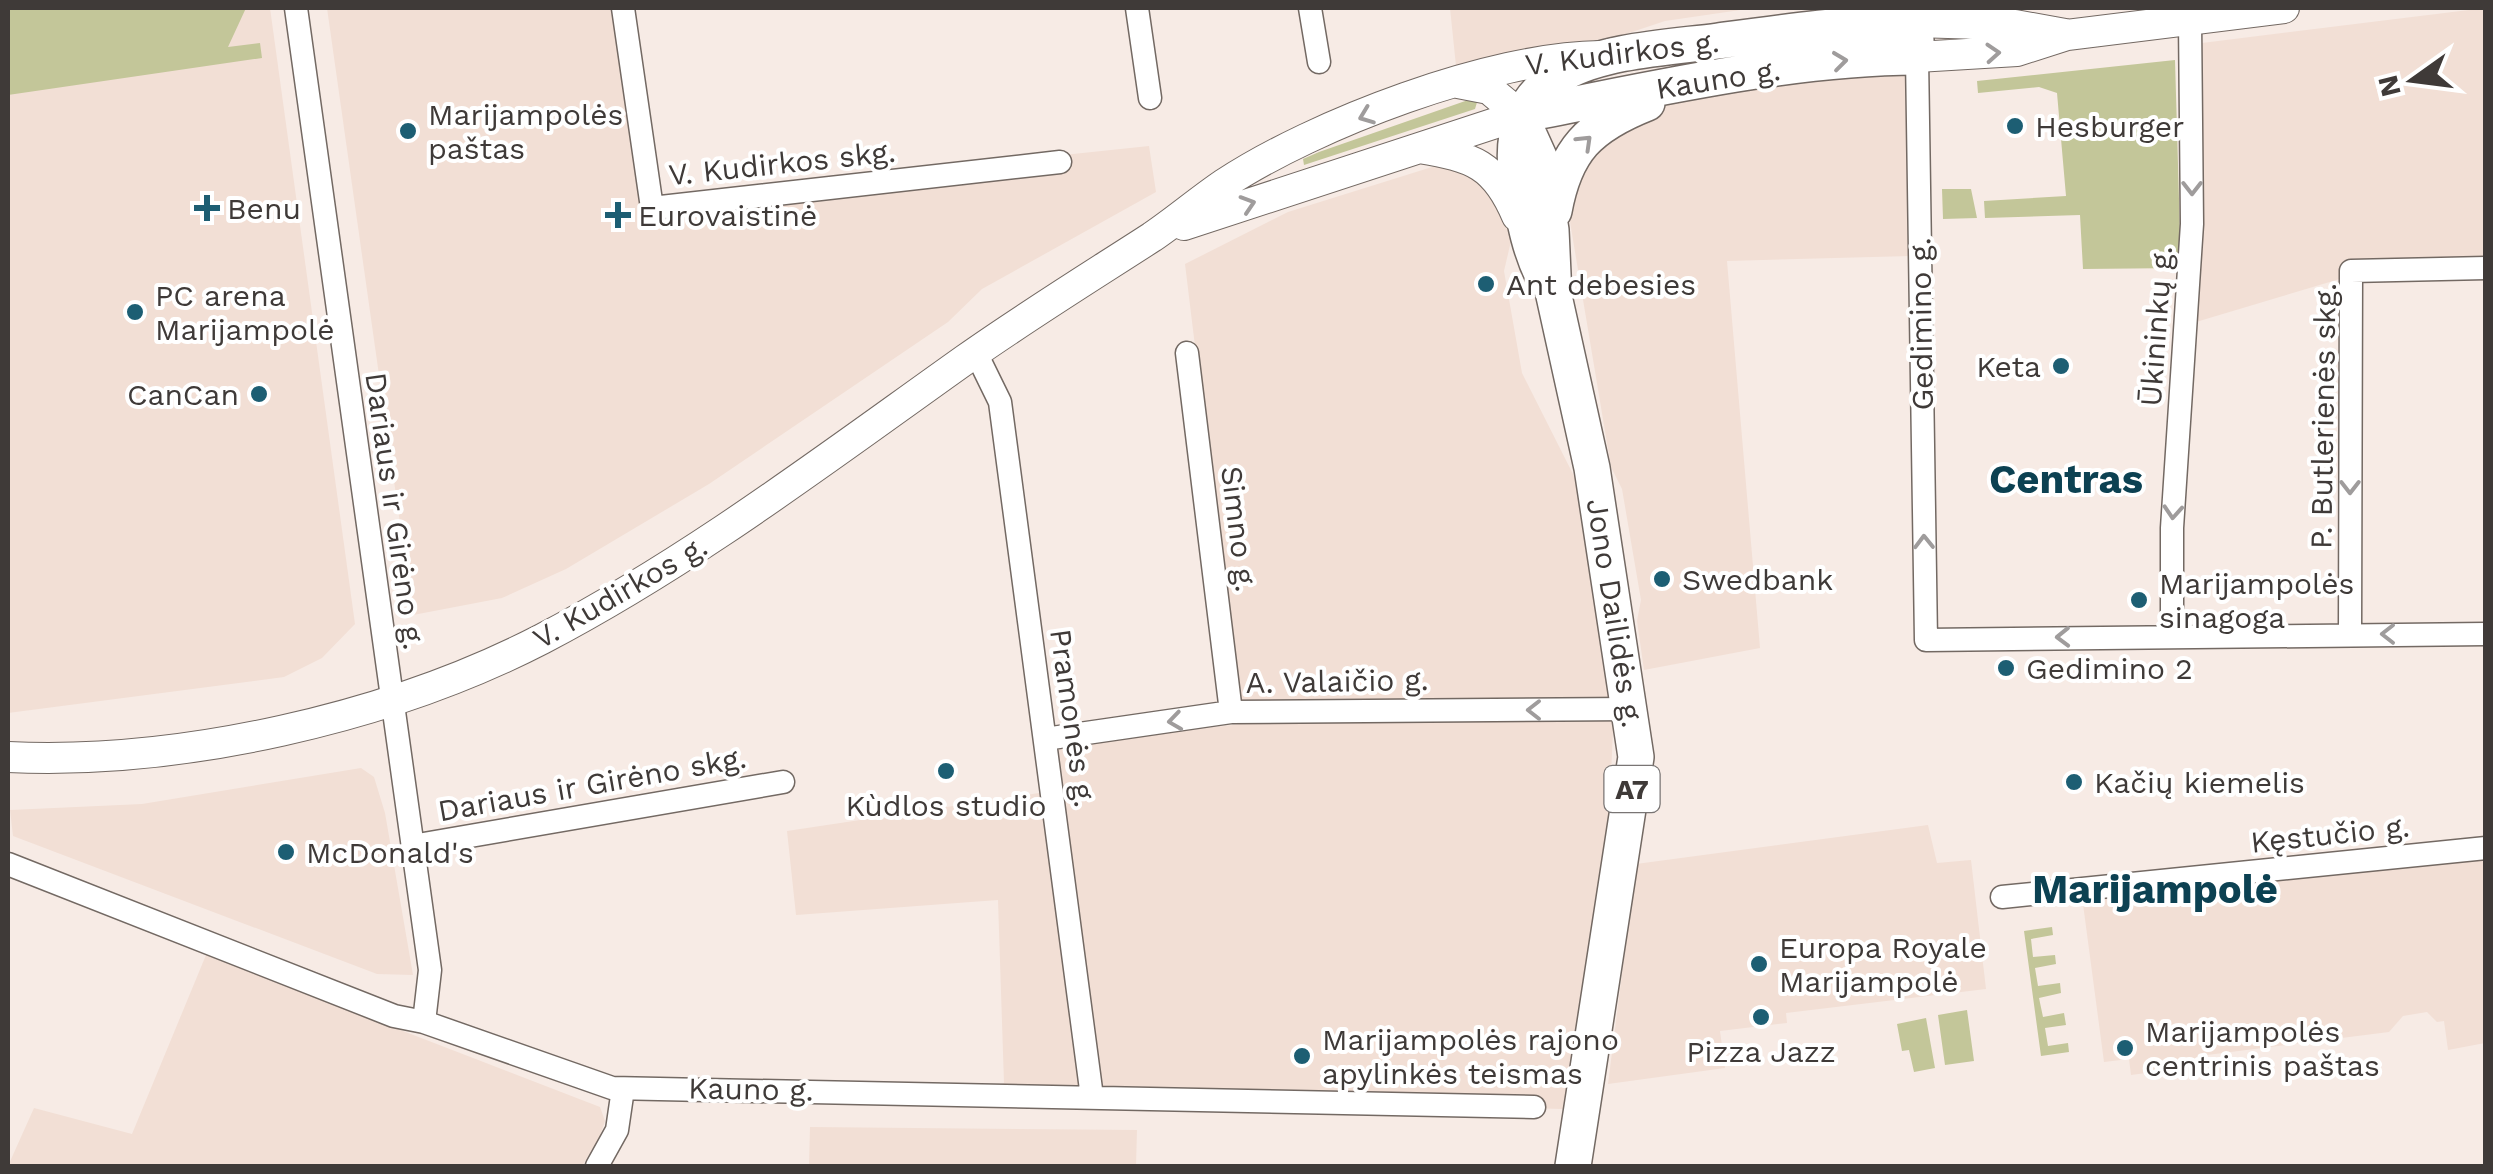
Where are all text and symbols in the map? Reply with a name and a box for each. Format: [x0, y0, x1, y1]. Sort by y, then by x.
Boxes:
street label: V. Kudirkos g. [1523, 24, 1721, 82]
north arrow [2363, 30, 2463, 130]
one-way arrow [1986, 42, 2002, 64]
one-way arrow [1832, 51, 1848, 72]
street label: Kauno g. [1653, 52, 1783, 106]
text: N [2371, 72, 2408, 100]
place label: Marijampolės paštas [428, 97, 623, 166]
one-way arrow [1358, 104, 1375, 125]
place label: Hesburger [2035, 109, 2184, 144]
marker: Hesburger [2004, 115, 2026, 137]
marker: Marijampolės paštas [397, 120, 419, 142]
street label: V. Kudirkos skg. [667, 134, 897, 192]
one-way arrow [1573, 136, 1591, 154]
one-way arrow [2181, 180, 2203, 196]
place label: Benu [227, 191, 301, 226]
one-way arrow [1238, 195, 1255, 215]
marker: Benu [196, 197, 218, 219]
place label: Eurovaistinė [638, 198, 817, 233]
marker: Eurovaistinė [607, 204, 629, 226]
street label: Gedimino g. [1902, 237, 1940, 411]
street label: Ūkininkų g. [2133, 245, 2179, 407]
place label: Ant debesies [1506, 267, 1696, 302]
marker: Ant debesies [1475, 273, 1497, 295]
place label: PC arena Marijampolė [155, 278, 335, 347]
street label: P. Butlerienės skg. [2303, 283, 2343, 549]
marker: PC arena Marijampolė [124, 301, 146, 323]
place label: Keta [1976, 349, 2041, 384]
marker: Keta [2050, 355, 2072, 377]
street label: Dariaus ir Girėno g. [358, 370, 432, 652]
place label: CanCan [127, 377, 239, 412]
marker: CanCan [248, 383, 270, 405]
district label: Centras [1989, 456, 2143, 503]
street label: Simno g. [1214, 464, 1264, 594]
one-way arrow [2339, 480, 2361, 495]
street label: Jono Dailidės g. [1580, 496, 1650, 730]
one-way arrow [2163, 504, 2184, 520]
street label: V. Kudirkos g. [527, 528, 713, 656]
one-way arrow [1914, 534, 1935, 550]
place label: Swedbank [1682, 562, 1833, 597]
place label: Marijampolės sinagoga [2159, 566, 2354, 635]
marker: Swedbank [1651, 568, 1673, 590]
marker: Marijampolės sinagoga [2128, 589, 2150, 611]
one-way arrow [2380, 623, 2396, 645]
street label: Pramonės g. [1043, 627, 1103, 809]
one-way arrow [2055, 627, 2071, 648]
place label: Gedimino 2 [2026, 651, 2193, 686]
marker: Gedimino 2 [1995, 657, 2017, 679]
street label: A. Valaičio g. [1245, 662, 1429, 700]
one-way arrow [1525, 699, 1540, 721]
one-way arrow [1166, 709, 1183, 730]
street label: Dariaus ir Girėno skg. [435, 740, 749, 828]
marker: Kùdlos studio [935, 760, 957, 782]
place label: Kačių kiemelis [2094, 765, 2305, 800]
road number: A7 [1604, 766, 1660, 812]
marker: Kačių kiemelis [2063, 771, 2085, 793]
place label: Kùdlos studio [845, 788, 1047, 823]
street label: Kęstučio g. [2249, 808, 2411, 860]
place label: McDonald's [306, 835, 474, 870]
marker: McDonald's [275, 841, 297, 863]
district label: Marijampolė [2032, 866, 2278, 913]
place label: Europa Royale Marijampolė [1779, 930, 1987, 999]
marker: Europa Royale Marijampolė [1748, 953, 1770, 975]
marker: Pizza Jazz [1750, 1006, 1772, 1028]
place label: Marijampolės centrinis paštas [2145, 1014, 2380, 1083]
place label: Marijampolės rajono apylinkės teismas [1322, 1022, 1619, 1091]
place label: Pizza Jazz [1686, 1034, 1836, 1069]
marker: Marijampolės centrinis paštas [2114, 1037, 2136, 1059]
marker: Marijampolės rajono apylinkės teismas [1291, 1045, 1313, 1067]
street label: Kauno g. [688, 1070, 814, 1108]

